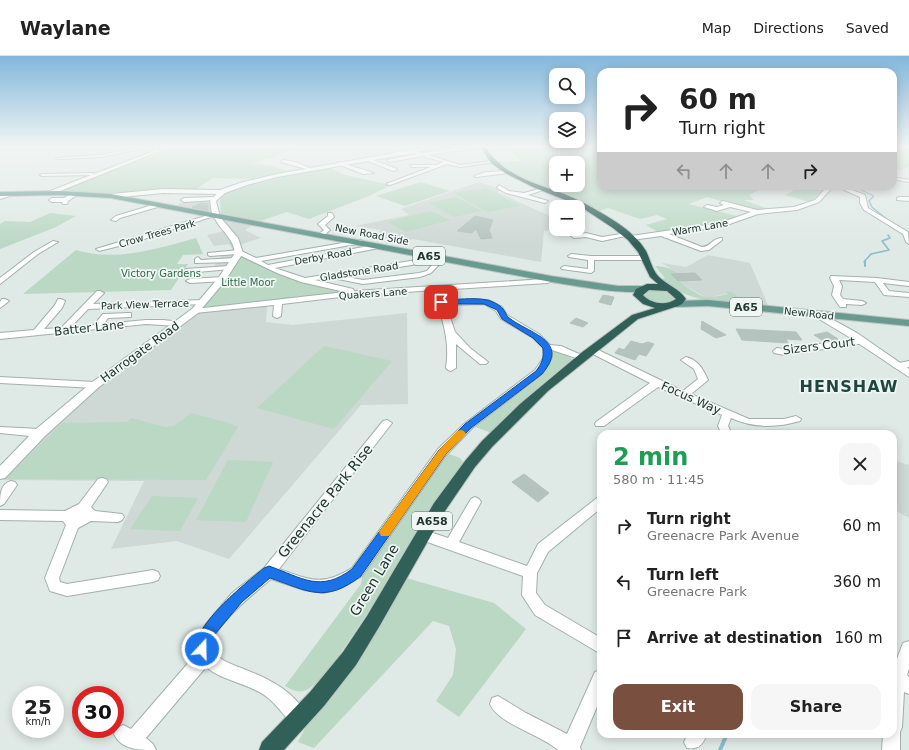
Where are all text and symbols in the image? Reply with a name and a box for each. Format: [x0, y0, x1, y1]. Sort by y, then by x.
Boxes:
text: Waylane [20, 17, 111, 39]
text: Map [702, 20, 731, 36]
text: Directions [753, 20, 824, 36]
text: Saved [846, 20, 889, 36]
map controls [549, 68, 585, 236]
button: search [549, 68, 585, 104]
text: 60 m [679, 83, 757, 116]
icon: right [613, 84, 665, 136]
button: layers [549, 112, 585, 148]
text: Turn right [679, 117, 765, 138]
button: + [549, 156, 585, 192]
icon: left [673, 160, 695, 182]
icon: ahead [715, 160, 737, 182]
icon: ahead [757, 160, 779, 182]
icon: right [799, 160, 821, 182]
button: − [549, 200, 585, 236]
street label: Crow Trees Park [118, 217, 197, 250]
street label: Warm Lane [671, 217, 729, 238]
street label: New Road Side [334, 222, 410, 247]
street label: Derby Road [293, 246, 353, 267]
road number: A65 [413, 247, 445, 265]
street label: Gladstone Road [319, 260, 399, 283]
park label: Victory Gardens [121, 268, 201, 279]
park label: Little Moor [221, 277, 276, 288]
pin [424, 285, 458, 319]
street label: Quakers Lane [338, 286, 408, 301]
icon: arrive [430, 291, 452, 313]
street label: Park View Terrace [101, 297, 189, 312]
road number: A65 [730, 298, 762, 316]
street label: New Road [783, 305, 834, 322]
street label: Batter Lane [53, 317, 125, 339]
street label: Harrogate Road [98, 319, 182, 385]
street label: Sizers Court [782, 335, 856, 357]
district label: HENSHAW [800, 377, 898, 396]
street label: Focus Way [659, 379, 723, 417]
street label: Greenacre Park Rise [274, 441, 376, 561]
text: 2 min [613, 443, 688, 471]
button: close [839, 443, 881, 485]
text: 580 m · 11:45 [613, 472, 704, 487]
text: Turn right [647, 510, 731, 528]
road number: A658 [412, 512, 452, 530]
icon: right [613, 515, 635, 537]
text: 60 m [843, 517, 881, 535]
text: Greenacre Park Avenue [647, 528, 799, 543]
street label: Green Lane [346, 541, 402, 619]
text: Turn left [647, 566, 719, 584]
icon: left [613, 571, 635, 593]
text: 360 m [833, 573, 881, 591]
text: Greenacre Park [647, 584, 747, 599]
icon: arrive [613, 627, 635, 649]
position arrow [181, 628, 223, 670]
text: Arrive at destination [647, 629, 822, 647]
text: 160 m [834, 629, 883, 647]
button: Exit [613, 684, 743, 730]
button: Share [751, 684, 881, 730]
speed limit sign: 30 [72, 686, 124, 738]
text: 25 [24, 695, 52, 719]
text: km/h [25, 716, 51, 727]

